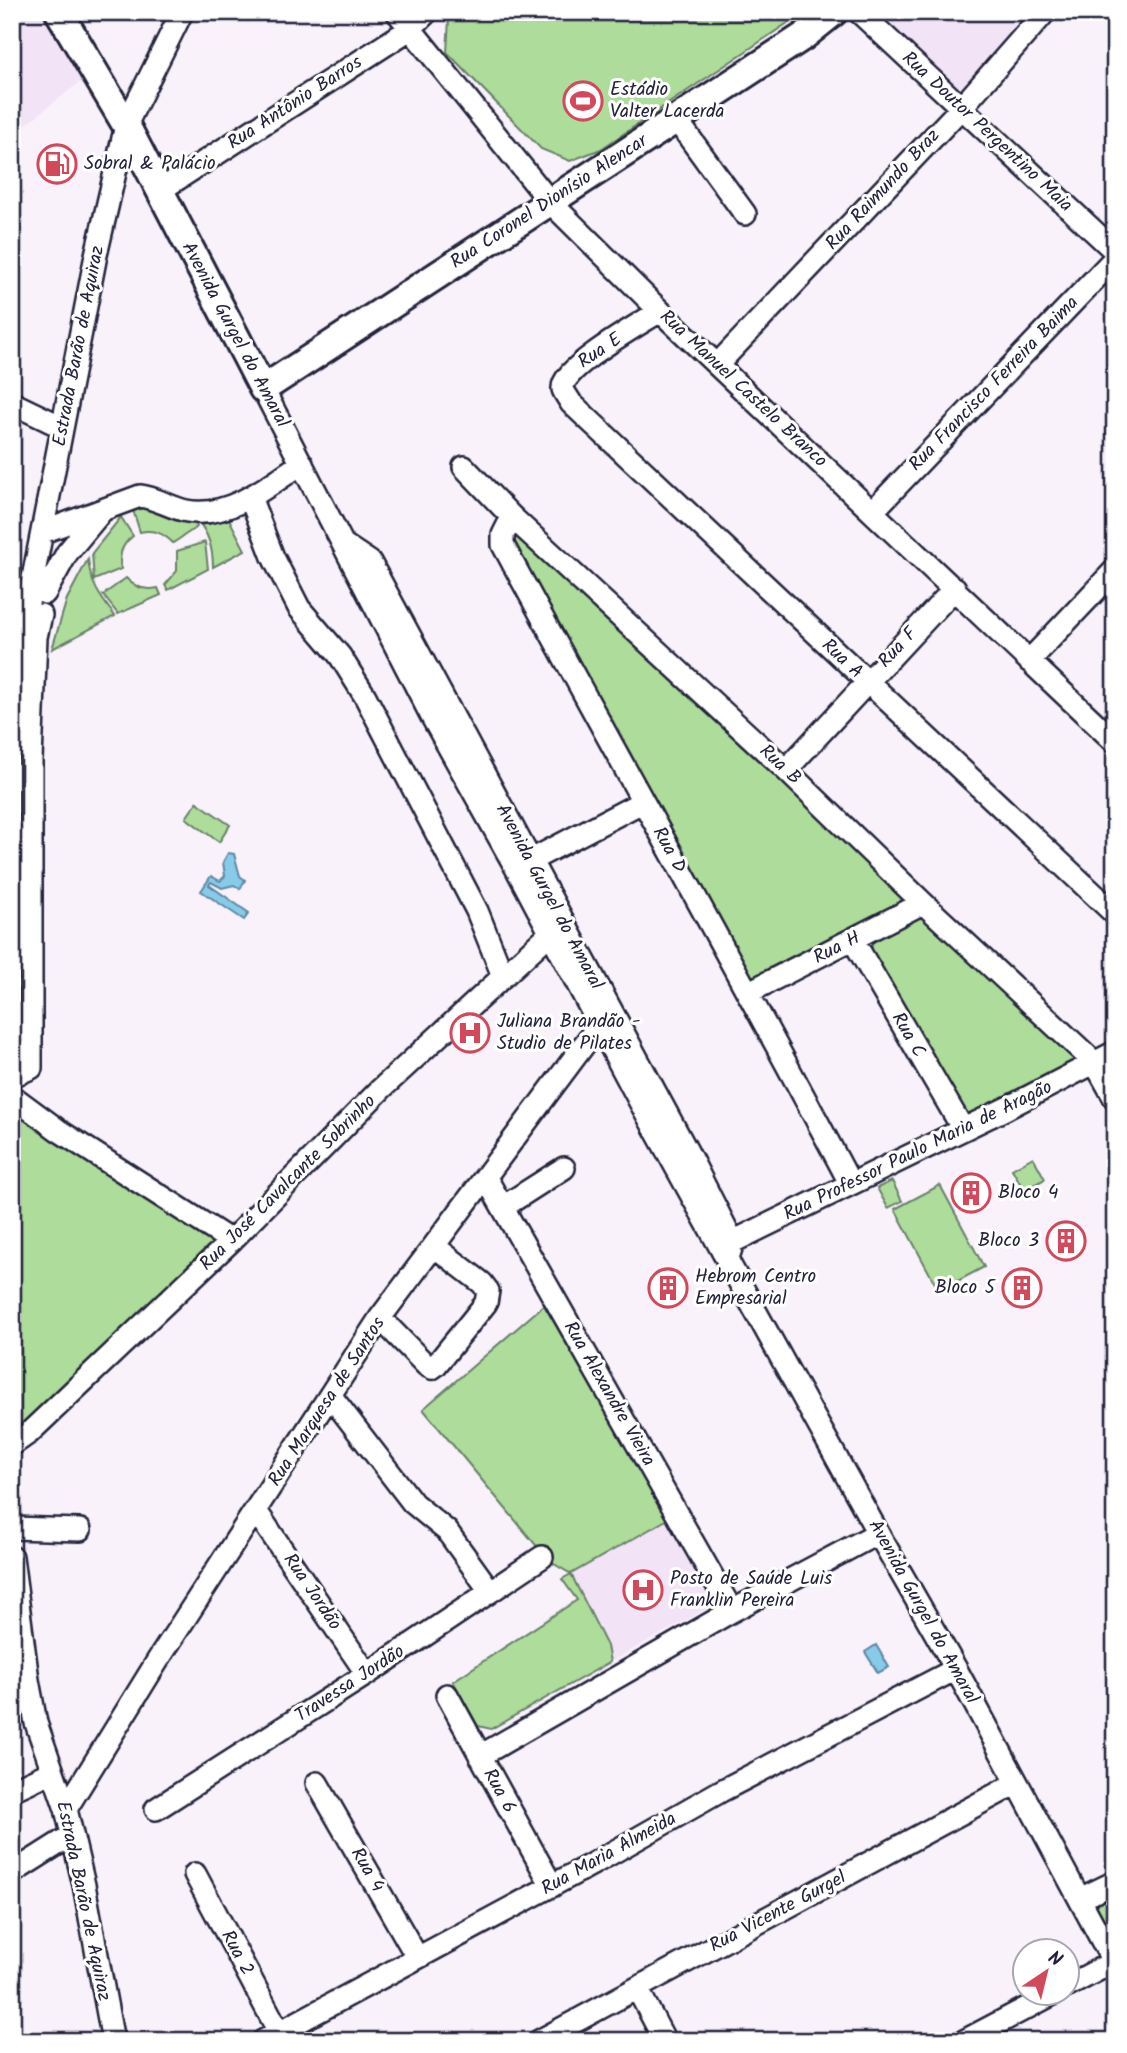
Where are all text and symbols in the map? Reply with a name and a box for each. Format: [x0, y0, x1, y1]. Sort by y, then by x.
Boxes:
street label: Rua Doutor Pergentino Maia [894, 44, 1080, 220]
street label: Rua Antônio Barros [222, 48, 368, 158]
place label: Estádio Valter Lacerda [610, 75, 724, 127]
sports icon: Estádio Valter Lacerda [562, 80, 604, 122]
street label: Rua Raimundo Braz [818, 122, 948, 258]
street label: Rua Coronel Dionísio Alencar [444, 126, 655, 277]
fuel station icon: Sobral & Palácio [36, 143, 78, 185]
place label: Sobral & Palácio [84, 149, 216, 179]
street label: Avenida Gurgel do Amaral [173, 237, 297, 434]
street label: Estrada Barão de Aquiraz [45, 243, 113, 449]
street label: Rua Francisco Ferreira Baima [902, 289, 1086, 479]
street label: Rua Manuel Castelo Branco [652, 303, 834, 475]
street label: Rua E [572, 325, 629, 377]
street label: Rua F [871, 619, 926, 675]
street label: Rua A [814, 632, 870, 686]
street label: Rua B [752, 737, 808, 793]
street label: Avenida Gurgel do Amaral [487, 799, 611, 996]
street label: Rua D [644, 821, 694, 879]
street label: Rua H [808, 923, 866, 973]
place label: Juliana Brandão - Studio de Pilates [497, 1007, 641, 1059]
street label: Rua C [883, 1007, 933, 1063]
hospital icon: Juliana Brandão - Studio de Pilates [449, 1012, 491, 1054]
street label: Rua Professor Paulo Maria de Aragão [778, 1073, 1058, 1229]
street label: Rua José Cavalcante Sobrinho [193, 1088, 383, 1278]
building icon: Bloco 4 [950, 1172, 992, 1214]
place label: Bloco 4 [998, 1178, 1059, 1208]
building icon: Bloco 3 [1045, 1220, 1087, 1262]
place label: Bloco 3 [978, 1226, 1039, 1256]
place label: Hebrom Centro Empresarial [695, 1262, 816, 1314]
building icon: Hebrom Centro Empresarial [647, 1267, 689, 1309]
building icon: Bloco 5 [1001, 1267, 1043, 1309]
place label: Bloco 5 [935, 1273, 997, 1303]
street label: Rua Marquesa de Santos [261, 1311, 393, 1493]
street label: Rua Alexandre Vieira [555, 1316, 663, 1472]
street label: Avenida Gurgel do Amaral [860, 1514, 986, 1710]
street label: Rua Jordão [275, 1547, 349, 1637]
place label: Posto de Saúde Luis Franklin Pereira [670, 1564, 832, 1616]
hospital icon: Posto de Saúde Luis Franklin Pereira [622, 1569, 664, 1611]
street label: Travessa Jordão [289, 1637, 411, 1731]
street label: Rua 6 [474, 1763, 524, 1819]
street label: Estrada Barão de Aquiraz [47, 1798, 119, 2004]
street label: Rua Maria Almeida [536, 1804, 682, 1904]
street label: Rua 4 [342, 1842, 392, 1898]
street label: Rua Vicente Gurgel [704, 1863, 852, 1961]
street label: Rua 2 [213, 1925, 261, 1981]
north arrow [1012, 1938, 1082, 2008]
text: N [1041, 1944, 1068, 1975]

